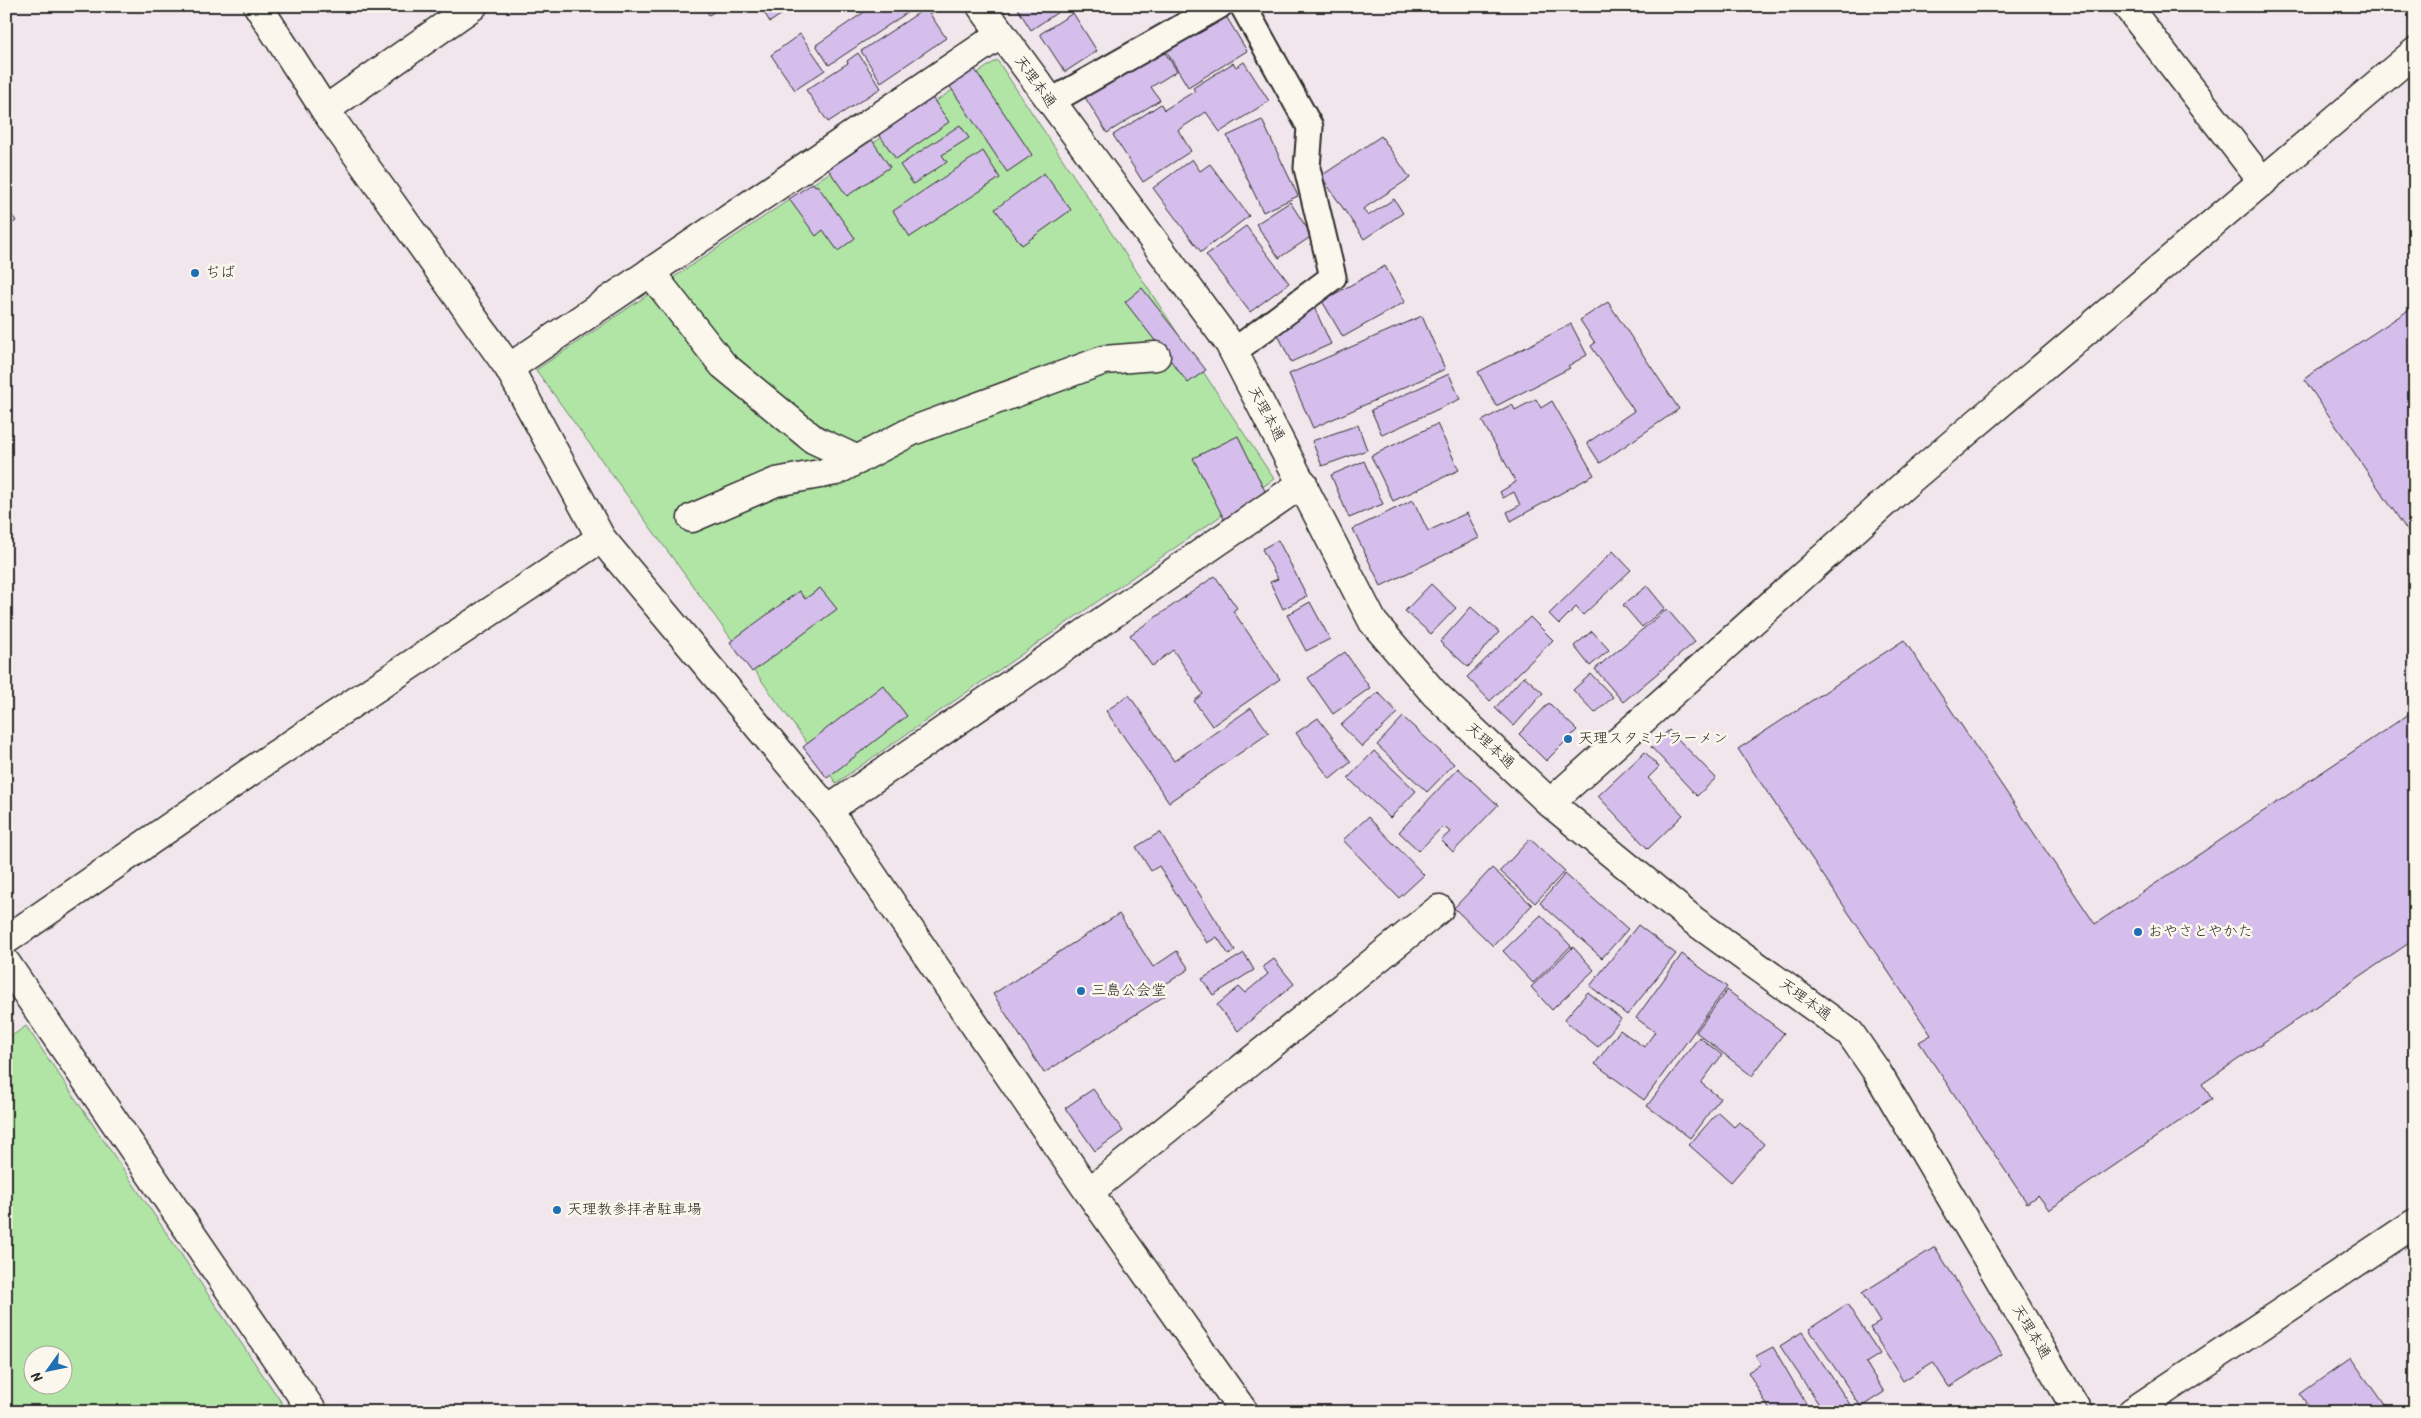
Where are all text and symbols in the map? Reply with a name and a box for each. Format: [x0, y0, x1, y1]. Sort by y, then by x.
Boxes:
street label: 天理本通 [1008, 51, 1062, 113]
place label: ぢば [205, 261, 235, 285]
marker: ぢば [189, 267, 201, 279]
street label: 天理本通 [1241, 382, 1291, 446]
street label: 天理本通 [1460, 717, 1520, 775]
place label: 天理スタミナラーメン [1578, 727, 1728, 751]
marker: 天理スタミナラーメン [1562, 733, 1574, 745]
place label: おやさとやかた [2148, 920, 2253, 944]
marker: おやさとやかた [2132, 926, 2144, 938]
street label: 天理本通 [1774, 973, 1836, 1027]
place label: 三島公会堂 [1091, 979, 1166, 1003]
marker: 三島公会堂 [1075, 985, 1087, 997]
place label: 天理教参拝者駐車場 [567, 1198, 702, 1222]
marker: 天理教参拝者駐車場 [551, 1204, 563, 1216]
street label: 天理本通 [2005, 1300, 2057, 1364]
north arrow [22, 1346, 72, 1396]
text: N [26, 1367, 50, 1386]

